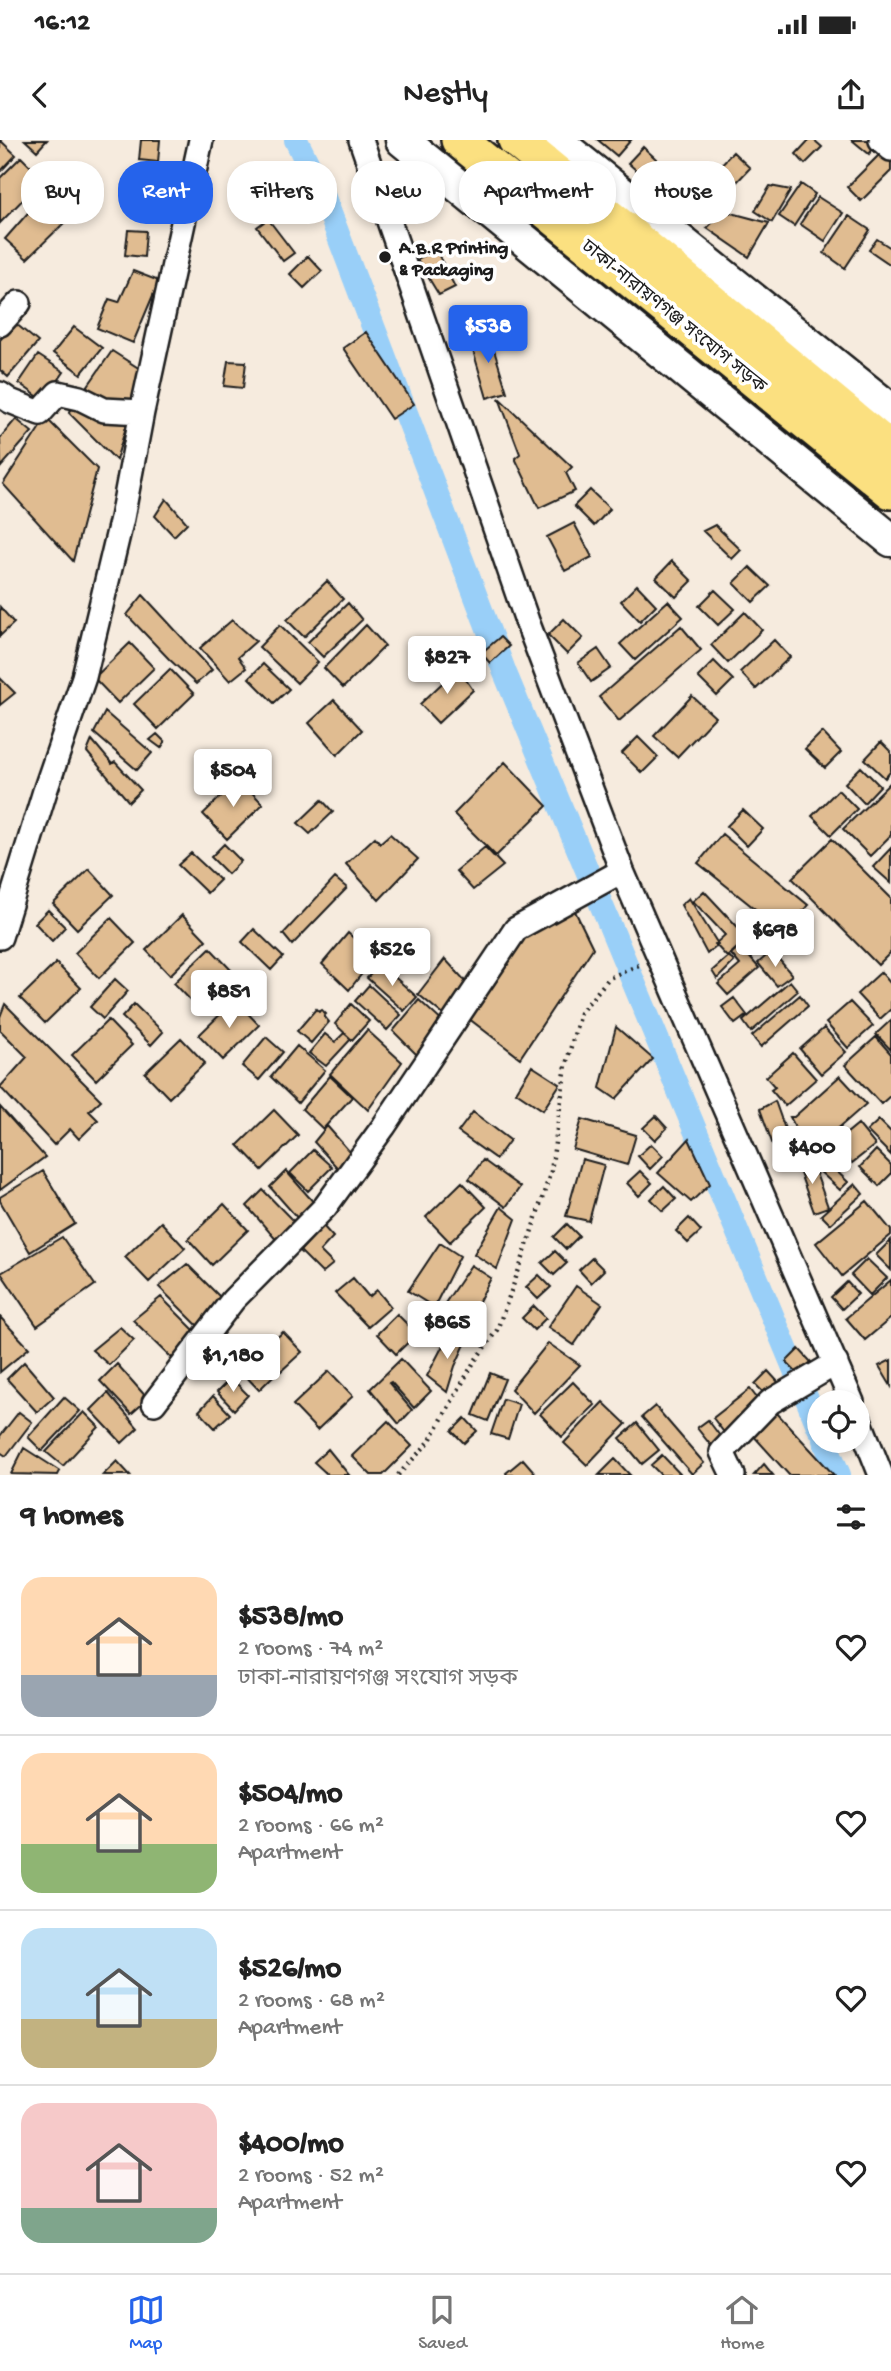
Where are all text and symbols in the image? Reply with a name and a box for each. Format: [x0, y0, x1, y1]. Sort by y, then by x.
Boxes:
text: 16:12 [35, 9, 90, 40]
icon: back [21, 76, 59, 114]
text: Nestly [403, 76, 488, 114]
icon: share [832, 76, 870, 114]
chip: Buy [21, 161, 104, 224]
chip: Rent [118, 161, 213, 224]
chip: Filters [227, 161, 337, 224]
chip: New [351, 161, 445, 224]
chip: Apartment [459, 161, 616, 224]
chip: House [630, 161, 736, 224]
street label: ঢাকা-নারায়ণগঞ্জ সংযোগ সড়ক [575, 235, 770, 400]
place label: A.B.R Printing & Packaging [398, 238, 509, 283]
marker: A.B.R Printing & Packaging [377, 249, 393, 265]
pin: $538 [447, 306, 529, 365]
text: $538 [465, 314, 511, 341]
pin: $827 [406, 636, 488, 696]
text: $827 [424, 645, 470, 672]
pin: $504 [192, 750, 274, 809]
text: $504 [210, 758, 256, 785]
pin: $698 [734, 910, 816, 969]
text: $698 [752, 918, 798, 945]
pin: $526 [351, 928, 433, 988]
text: $526 [369, 937, 415, 964]
pin: $851 [188, 970, 270, 1030]
text: $851 [207, 979, 251, 1006]
pin: $400 [771, 1126, 853, 1186]
text: $400 [788, 1135, 836, 1162]
pin: $865 [406, 1302, 488, 1361]
text: $865 [424, 1310, 470, 1337]
pin: $1,180 [176, 1334, 290, 1394]
text: $1,180 [202, 1343, 264, 1370]
map controls [807, 1390, 870, 1453]
button: locate [807, 1390, 870, 1453]
icon: filters [832, 1498, 870, 1536]
text: 9 homes [21, 1500, 123, 1535]
text: $538/mo [238, 1601, 343, 1636]
icon: home [77, 1605, 161, 1689]
icon: heart [832, 1628, 870, 1666]
text: 2 rooms · 74 m² [238, 1636, 383, 1663]
text: ঢাকা-নারায়ণগঞ্জ সংযোগ সড়ক [238, 1666, 518, 1693]
text: $504/mo [238, 1778, 343, 1813]
icon: home [77, 1781, 161, 1865]
icon: heart [832, 1804, 870, 1842]
text: 2 rooms · 66 m² [238, 1813, 384, 1840]
text: Apartment [238, 1840, 342, 1867]
text: $526/mo [238, 1953, 341, 1988]
icon: home [77, 1956, 161, 2040]
icon: heart [832, 1979, 870, 2017]
text: 2 rooms · 68 m² [238, 1988, 385, 2015]
text: Apartment [238, 2015, 342, 2042]
text: $400/mo [238, 2128, 344, 2163]
icon: home [77, 2131, 161, 2215]
icon: heart [832, 2154, 870, 2192]
text: 2 rooms · 52 m² [238, 2163, 384, 2190]
text: Apartment [238, 2190, 342, 2217]
tab: Map [127, 2291, 165, 2356]
tab: Saved [418, 2291, 467, 2356]
tab: Home [720, 2291, 764, 2356]

